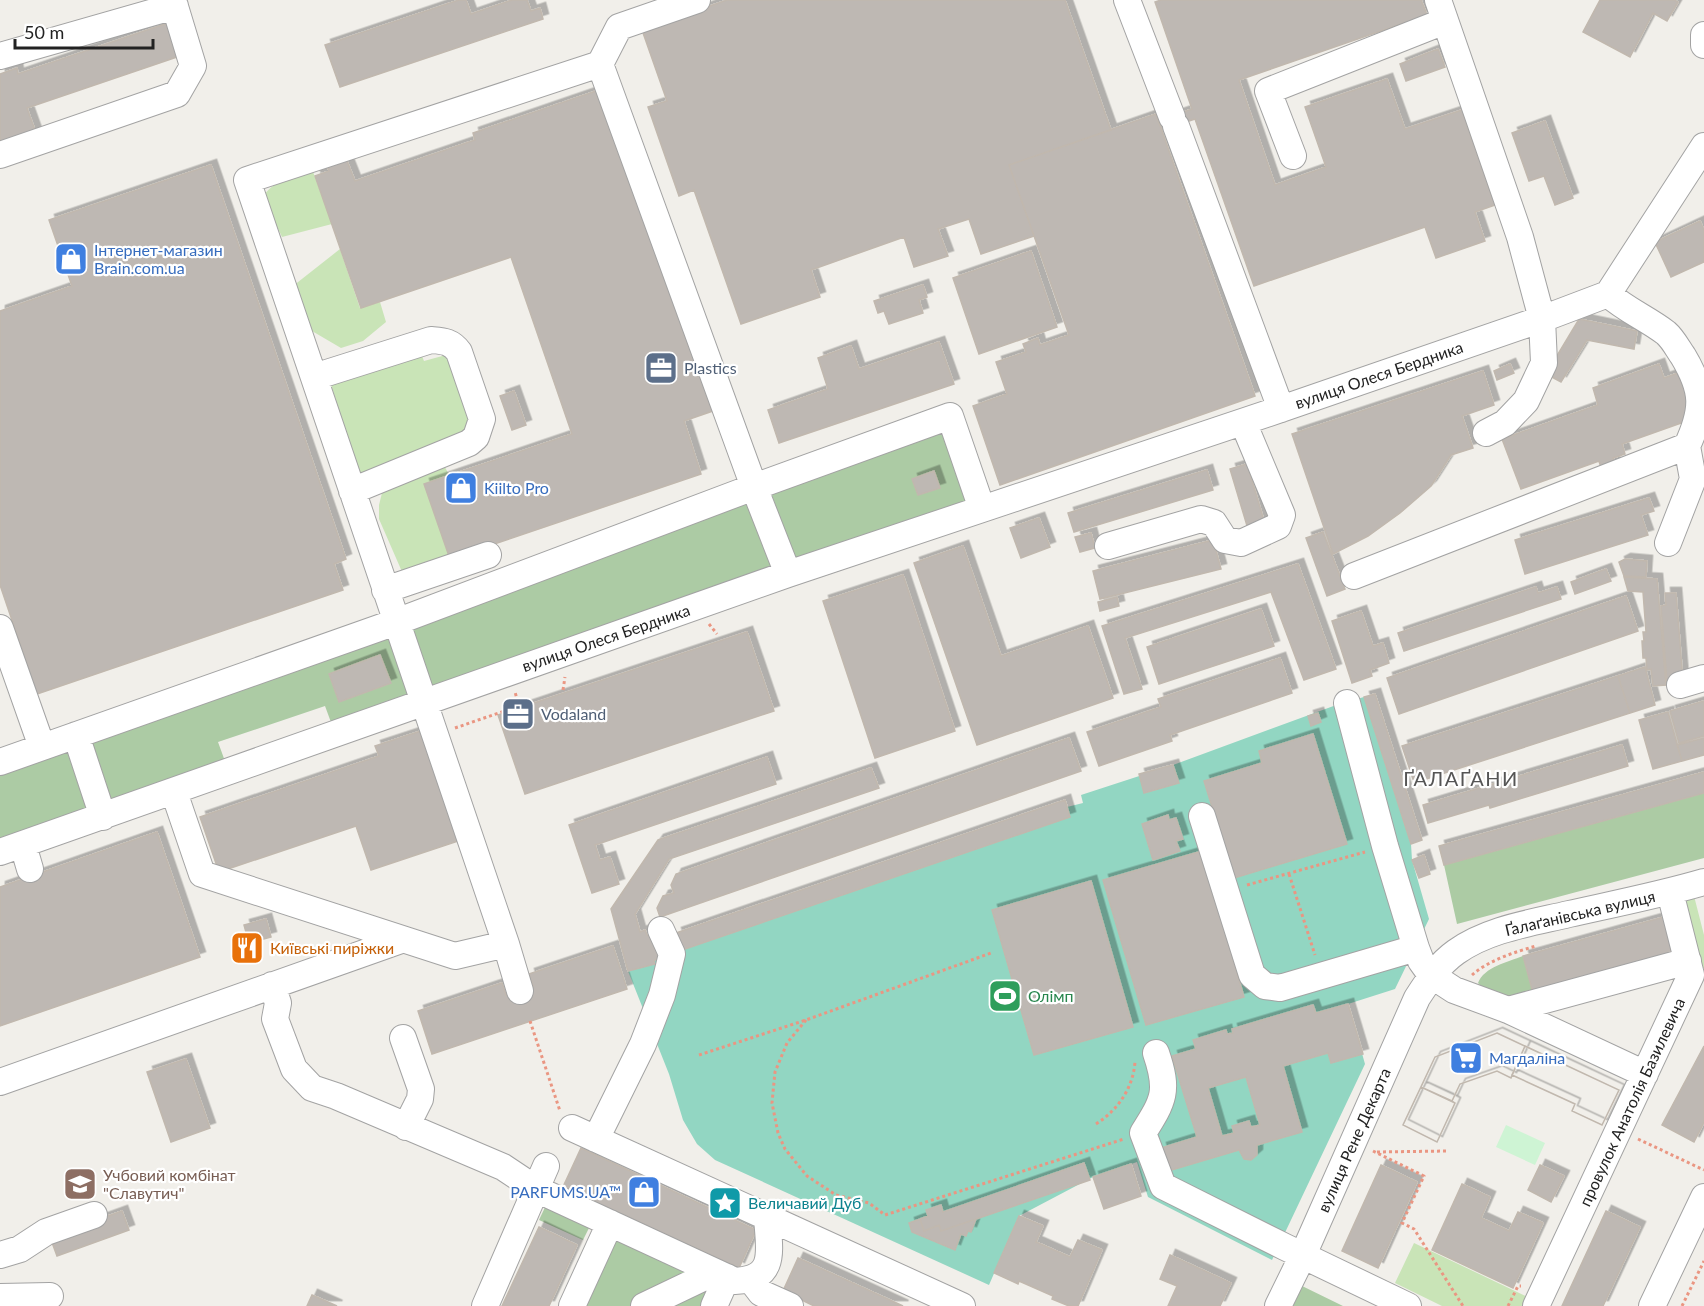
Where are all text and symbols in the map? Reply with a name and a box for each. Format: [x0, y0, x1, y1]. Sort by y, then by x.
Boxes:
scale bar [15, 12, 153, 50]
text: 50 m [24, 21, 64, 43]
place label: Інтернет-магазин Brain.com.ua [94, 240, 223, 277]
shop icon: Інтернет-магазин Brain.com.ua [53, 241, 89, 277]
street label: вулиця Олеся Бердника [1292, 337, 1465, 412]
office icon: Plastics [643, 350, 679, 386]
place label: Plastics [684, 358, 737, 377]
shop icon: Kiilto Pro [443, 470, 479, 506]
place label: Kiilto Pro [484, 478, 549, 497]
street label: вулиця Олеся Бердника [519, 600, 692, 675]
office icon: Vodaland [500, 696, 536, 732]
place label: Vodaland [541, 704, 606, 723]
district label: ҐАЛАҐАНИ [1403, 766, 1519, 790]
street label: Ґалаґанівська вулиця [1503, 886, 1657, 939]
restaurant icon: Київські пиріжки [229, 930, 265, 966]
place label: Київські пиріжки [270, 938, 394, 957]
sports icon: Олімп [987, 978, 1023, 1014]
place label: Олімп [1028, 986, 1074, 1005]
street label: провулок Анатолія Базилевича [1575, 995, 1688, 1209]
supermarket icon: Магдаліна [1448, 1040, 1484, 1076]
place label: Магдаліна [1489, 1048, 1565, 1067]
street label: вулиця Рене Декарта [1313, 1065, 1394, 1215]
place label: Учбовий комбінат "Славутич" [103, 1165, 236, 1202]
school or university icon: Учбовий комбінат "Славутич" [62, 1166, 98, 1202]
shop icon: PARFUMS.UA™ [626, 1174, 662, 1210]
place label: PARFUMS.UA™ [510, 1182, 621, 1201]
place icon: Величавий Дуб [707, 1185, 743, 1221]
place label: Величавий Дуб [748, 1193, 861, 1212]

